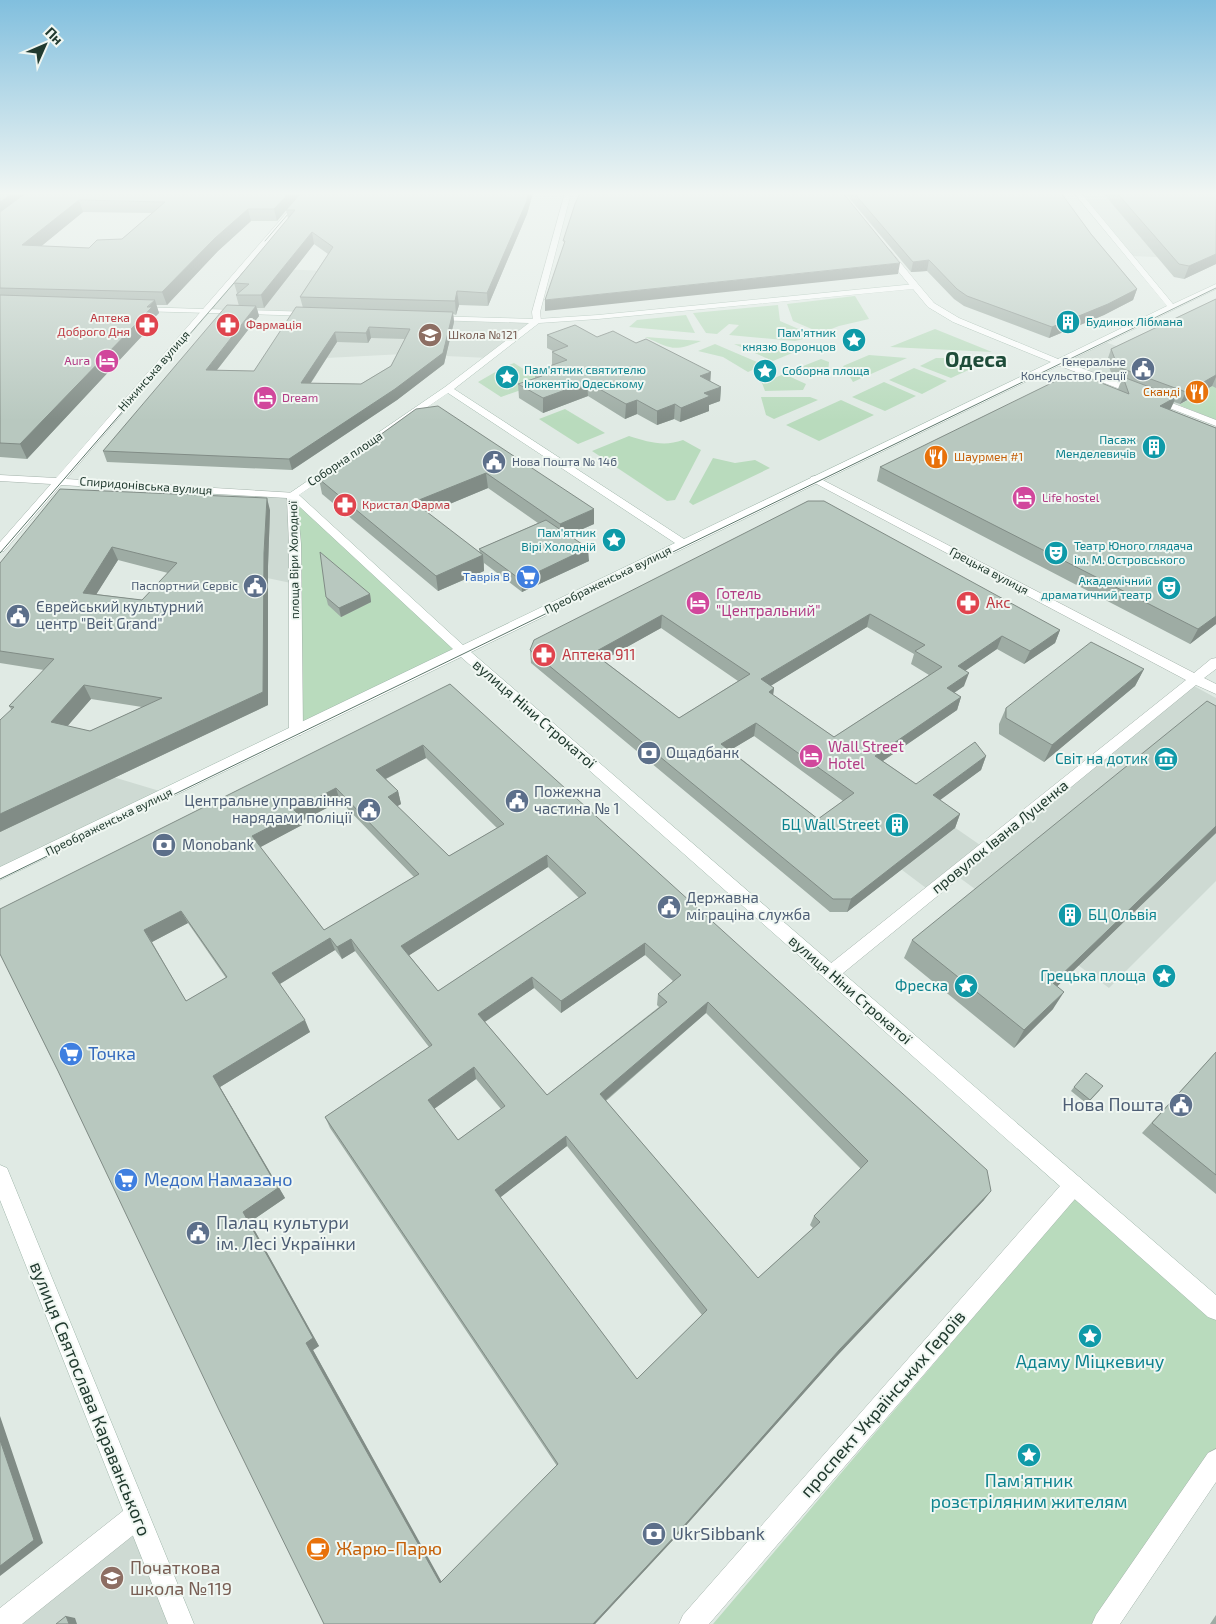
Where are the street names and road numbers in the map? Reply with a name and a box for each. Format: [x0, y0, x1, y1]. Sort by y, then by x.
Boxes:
street label: Ніжинська вулиця [114, 327, 193, 414]
street label: Соборна площа [304, 428, 385, 489]
street label: Спиридонівська вулиця [79, 473, 213, 498]
street label: площа Віри Холодної [285, 500, 301, 619]
street label: Преображенська вулиця [542, 542, 674, 617]
street label: Грецька вулиця [947, 543, 1031, 598]
street label: вулиця Ніни Строкатої [469, 655, 600, 772]
street label: провулок Івана Луценка [927, 776, 1072, 898]
street label: Преображенська вулиця [43, 784, 175, 859]
street label: вулиця Ніни Строкатої [785, 931, 916, 1048]
street label: вулиця Святослава Караванського [26, 1258, 156, 1539]
street label: проспект Українських Героїв [795, 1305, 969, 1501]

